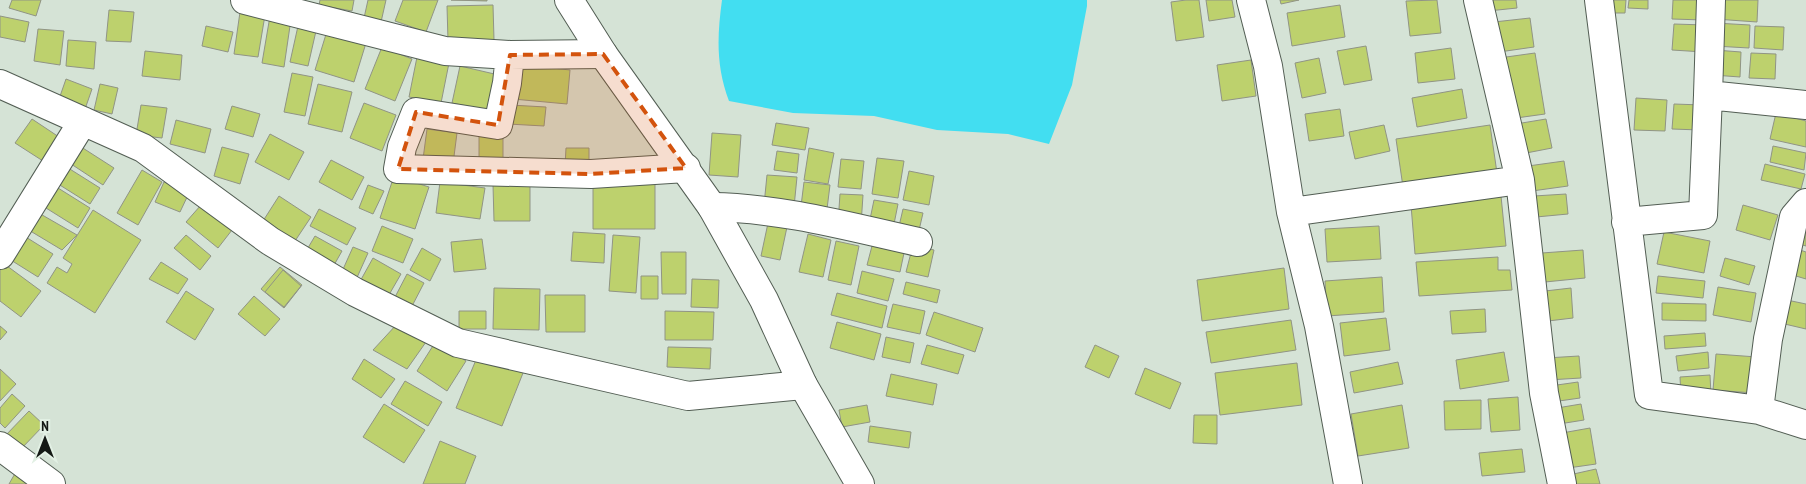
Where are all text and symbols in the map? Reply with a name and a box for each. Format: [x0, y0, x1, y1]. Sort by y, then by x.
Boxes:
north arrow [20, 414, 70, 464]
text: N [41, 417, 49, 435]

